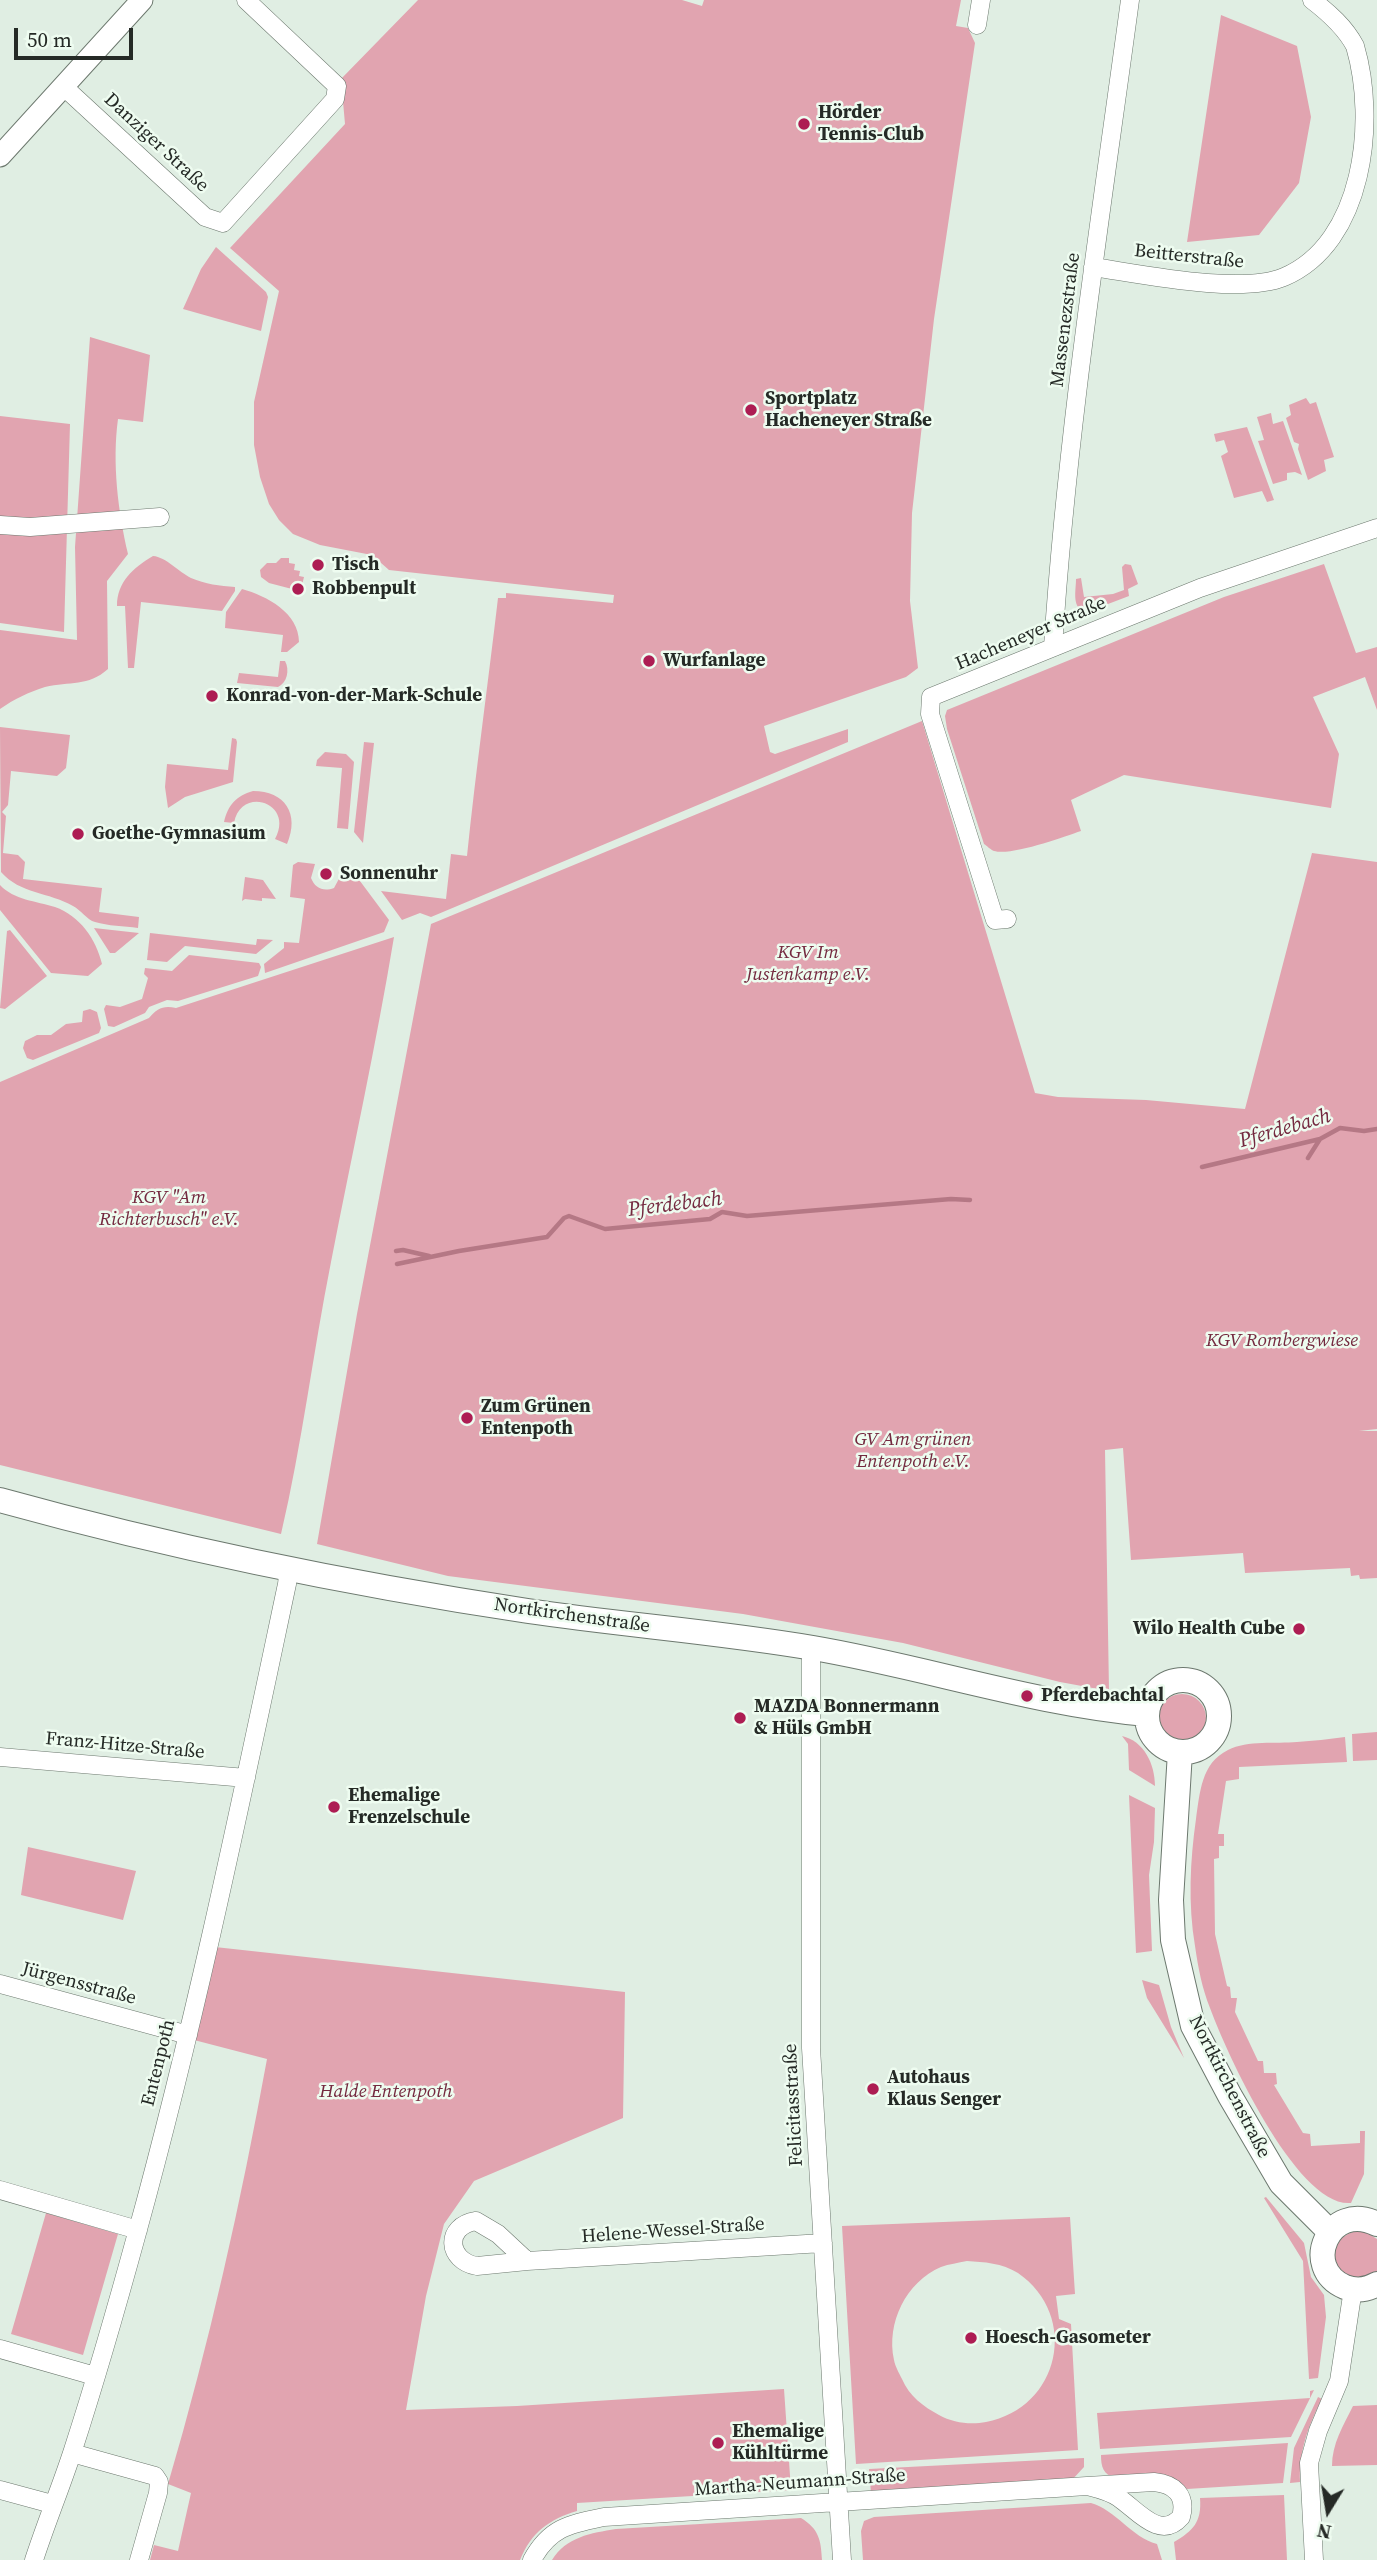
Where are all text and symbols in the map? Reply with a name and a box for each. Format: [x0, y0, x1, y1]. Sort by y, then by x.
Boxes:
scale bar [18, 14, 136, 58]
text: 50 m [27, 25, 72, 54]
street label: Danziger Straße [99, 89, 213, 197]
place label: Hörder Tennis-Club [818, 102, 924, 146]
marker: Hörder Tennis-Club [796, 116, 812, 132]
street label: Beitterstraße [1133, 240, 1245, 274]
street label: Massenezstraße [1046, 251, 1086, 389]
place label: Sportplatz Hacheneyer Straße [765, 388, 932, 432]
marker: Sportplatz Hacheneyer Straße [743, 402, 759, 418]
place label: Tisch [332, 554, 379, 576]
marker: Tisch [310, 557, 326, 573]
place label: Robbenpult [312, 578, 416, 600]
marker: Robbenpult [290, 581, 306, 597]
street label: Hacheneyer Straße [952, 592, 1110, 676]
place label: Wurfanlage [663, 650, 765, 672]
marker: Wurfanlage [641, 653, 657, 669]
place label: Konrad-von-der-Mark-Schule [226, 685, 482, 707]
marker: Konrad-von-der-Mark-Schule [204, 688, 220, 704]
place label: Goethe-Gymnasium [92, 823, 266, 845]
marker: Goethe-Gymnasium [70, 826, 86, 842]
place label: Sonnenuhr [340, 863, 438, 885]
marker: Sonnenuhr [318, 866, 334, 882]
park label: KGV Im Justenkamp e.V. [746, 942, 870, 986]
water label: Pferdebach [1236, 1104, 1334, 1154]
park label: KGV "Am Richterbusch" e.V. [99, 1187, 239, 1231]
water label: Pferdebach [627, 1187, 723, 1223]
park label: KGV Rombergwiese [1206, 1330, 1358, 1352]
place label: Zum Grünen Entenpoth [481, 1396, 591, 1440]
marker: Zum Grünen Entenpoth [459, 1410, 475, 1426]
park label: GV Am grünen Entenpoth e.V. [855, 1429, 971, 1473]
street label: Nortkirchenstraße [493, 1594, 651, 1638]
place label: Wilo Health Cube [1133, 1618, 1285, 1640]
marker: Wilo Health Cube [1291, 1621, 1307, 1637]
place label: Pferdebachtal [1041, 1685, 1164, 1707]
marker: Pferdebachtal [1019, 1688, 1035, 1704]
place label: MAZDA Bonnermann & Hüls GmbH [754, 1696, 940, 1740]
marker: MAZDA Bonnermann & Hüls GmbH [732, 1710, 748, 1726]
street label: Franz-Hitze-Straße [45, 1728, 205, 1764]
place label: Ehemalige Frenzelschule [348, 1785, 470, 1829]
marker: Ehemalige Frenzelschule [326, 1799, 342, 1815]
street label: Jürgensstraße [19, 1958, 139, 2010]
street label: Nortkirchenstraße [1183, 2012, 1275, 2162]
street label: Entenpoth [137, 2017, 181, 2109]
street label: Felicitasstraße [779, 2043, 809, 2167]
place label: Autohaus Klaus Senger [887, 2067, 1001, 2111]
park label: Halde Entenpoth [319, 2081, 453, 2103]
marker: Autohaus Klaus Senger [865, 2081, 881, 2097]
street label: Helene-Wessel-Straße [581, 2213, 765, 2249]
place label: Hoesch-Gasometer [985, 2327, 1151, 2349]
marker: Hoesch-Gasometer [963, 2330, 979, 2346]
place label: Ehemalige Kühltürme [732, 2421, 828, 2465]
marker: Ehemalige Kühltürme [710, 2435, 726, 2451]
street label: Martha-Neumann-Straße [694, 2464, 906, 2502]
north arrow [1293, 2476, 1363, 2546]
text: N [1315, 2518, 1333, 2546]

